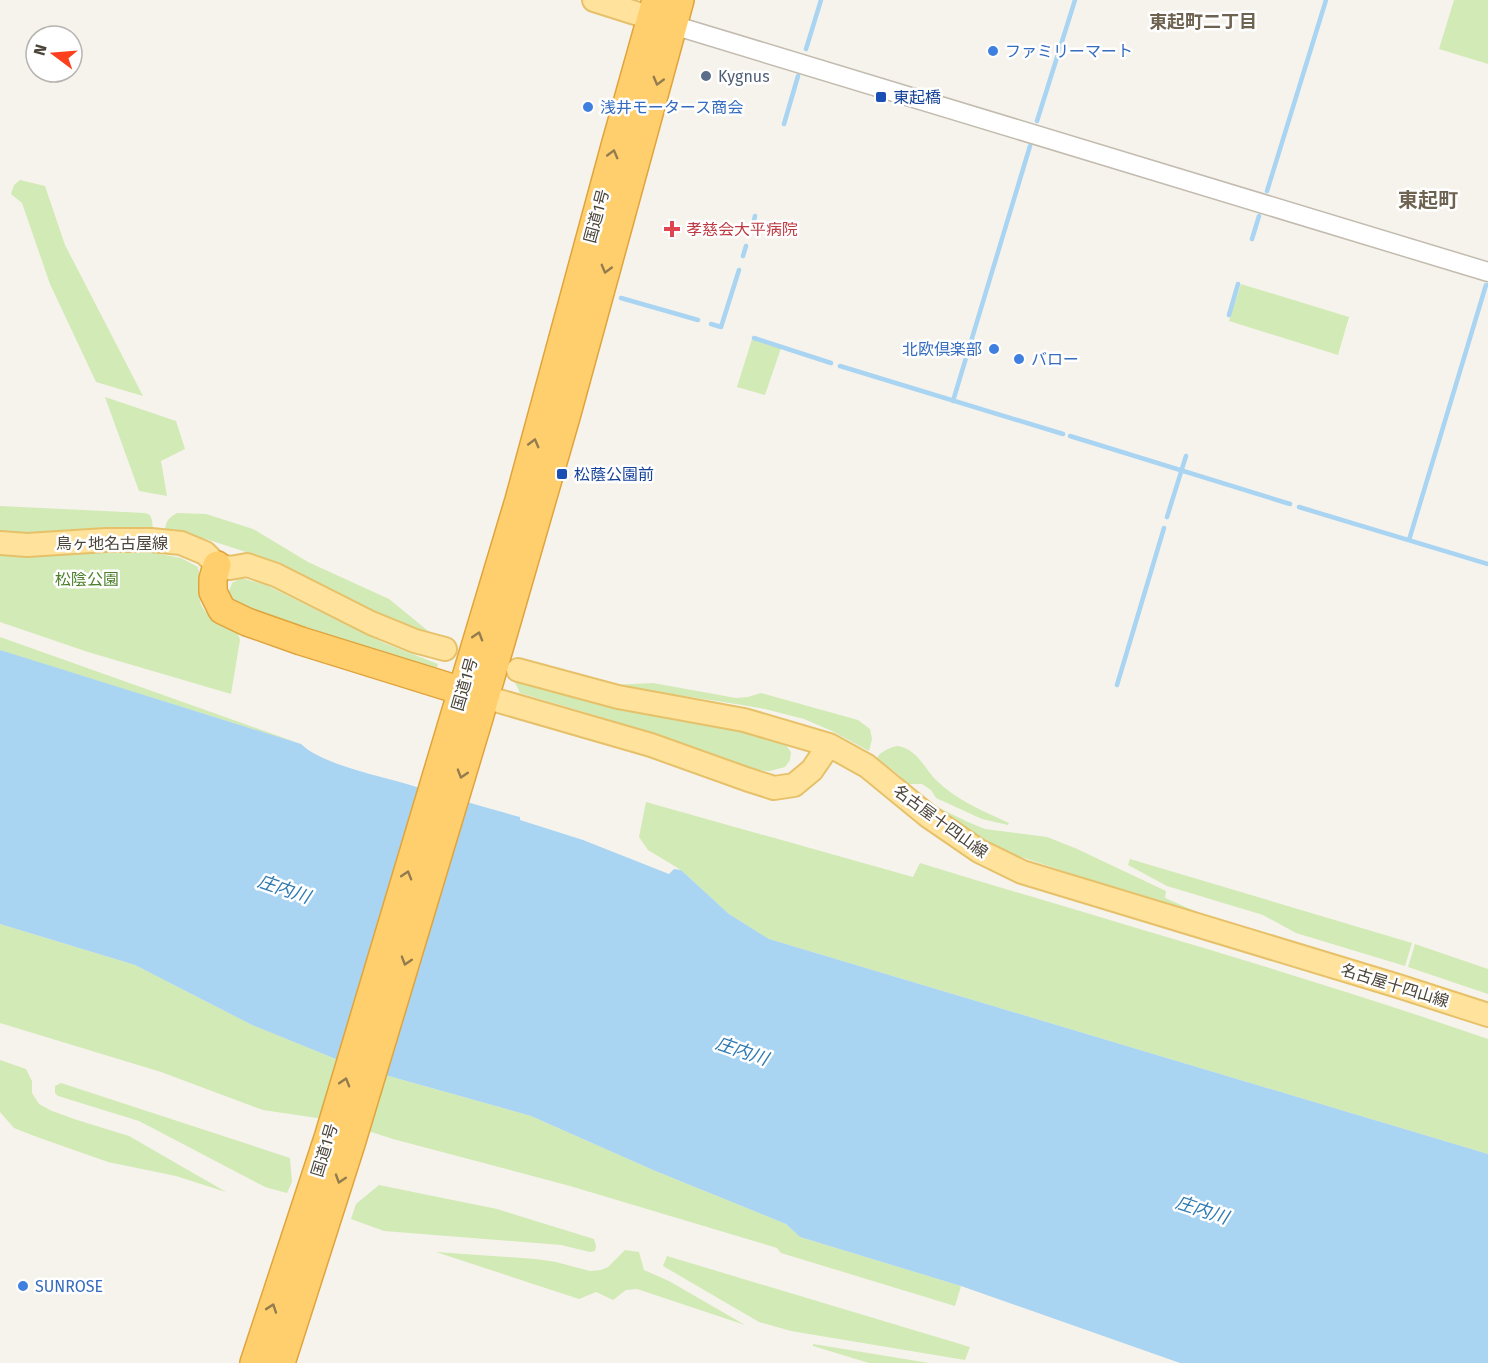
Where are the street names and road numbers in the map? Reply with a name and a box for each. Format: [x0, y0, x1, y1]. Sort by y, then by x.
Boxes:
street label: 国道1号 [580, 187, 613, 245]
street label: 鳥ヶ地名古屋線 [56, 534, 168, 553]
street label: 国道1号 [448, 655, 481, 713]
street label: 名古屋十四山線 [890, 781, 992, 862]
street label: 名古屋十四山線 [1339, 960, 1451, 1011]
street label: 国道1号 [307, 1121, 342, 1179]

